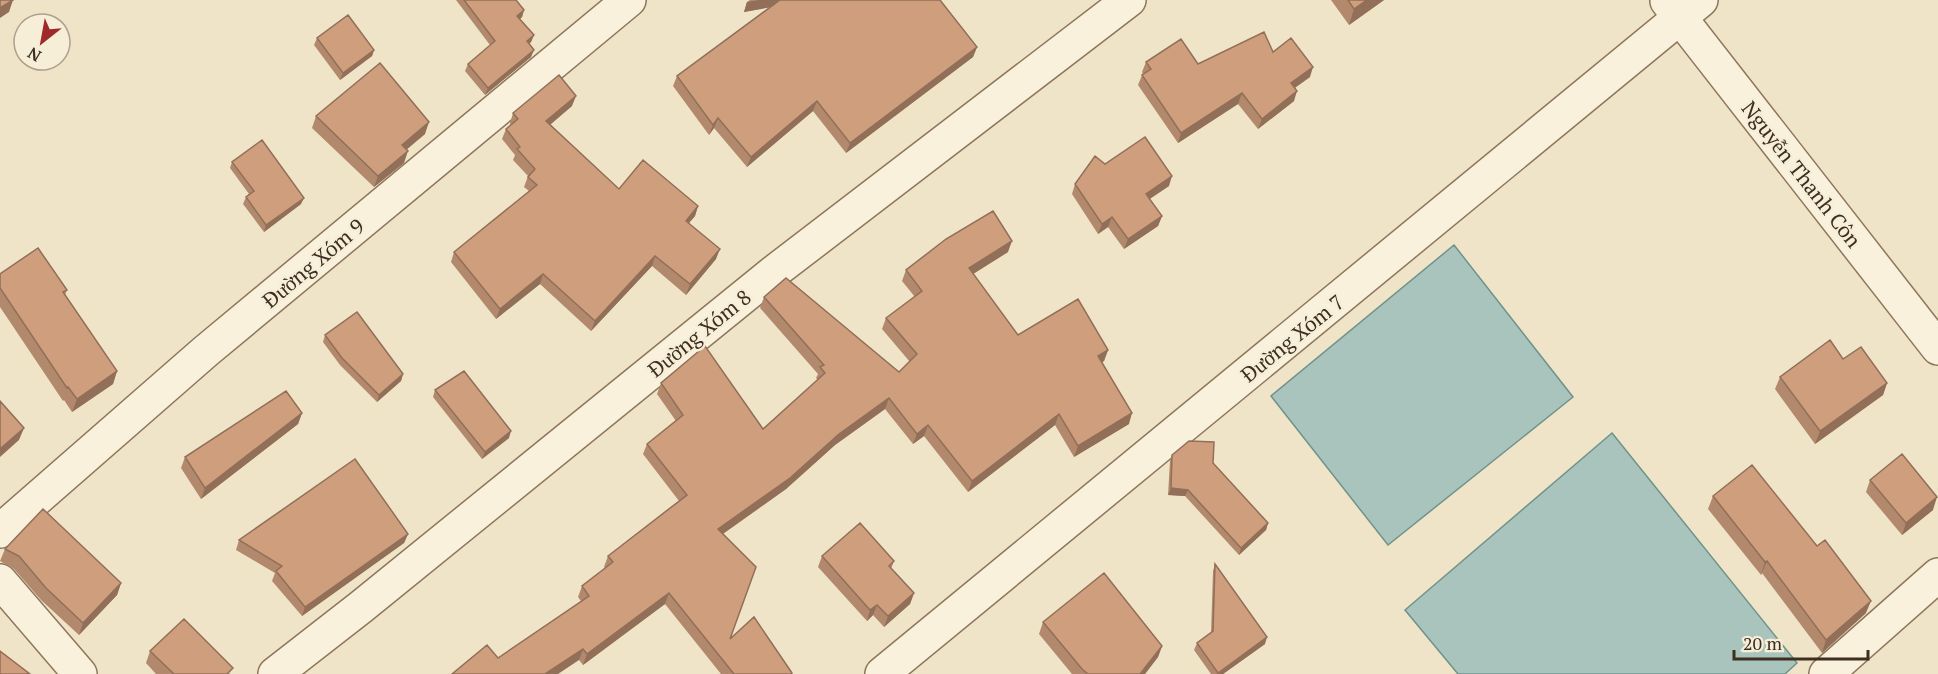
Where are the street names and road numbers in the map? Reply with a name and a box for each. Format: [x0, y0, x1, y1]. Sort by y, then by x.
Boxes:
street label: Nguyễn Thanh Côn [1736, 95, 1868, 254]
street label: Đường Xóm 9 [256, 212, 370, 314]
street label: Đường Xóm 8 [642, 283, 756, 383]
street label: Đường Xóm 7 [1235, 288, 1349, 388]

